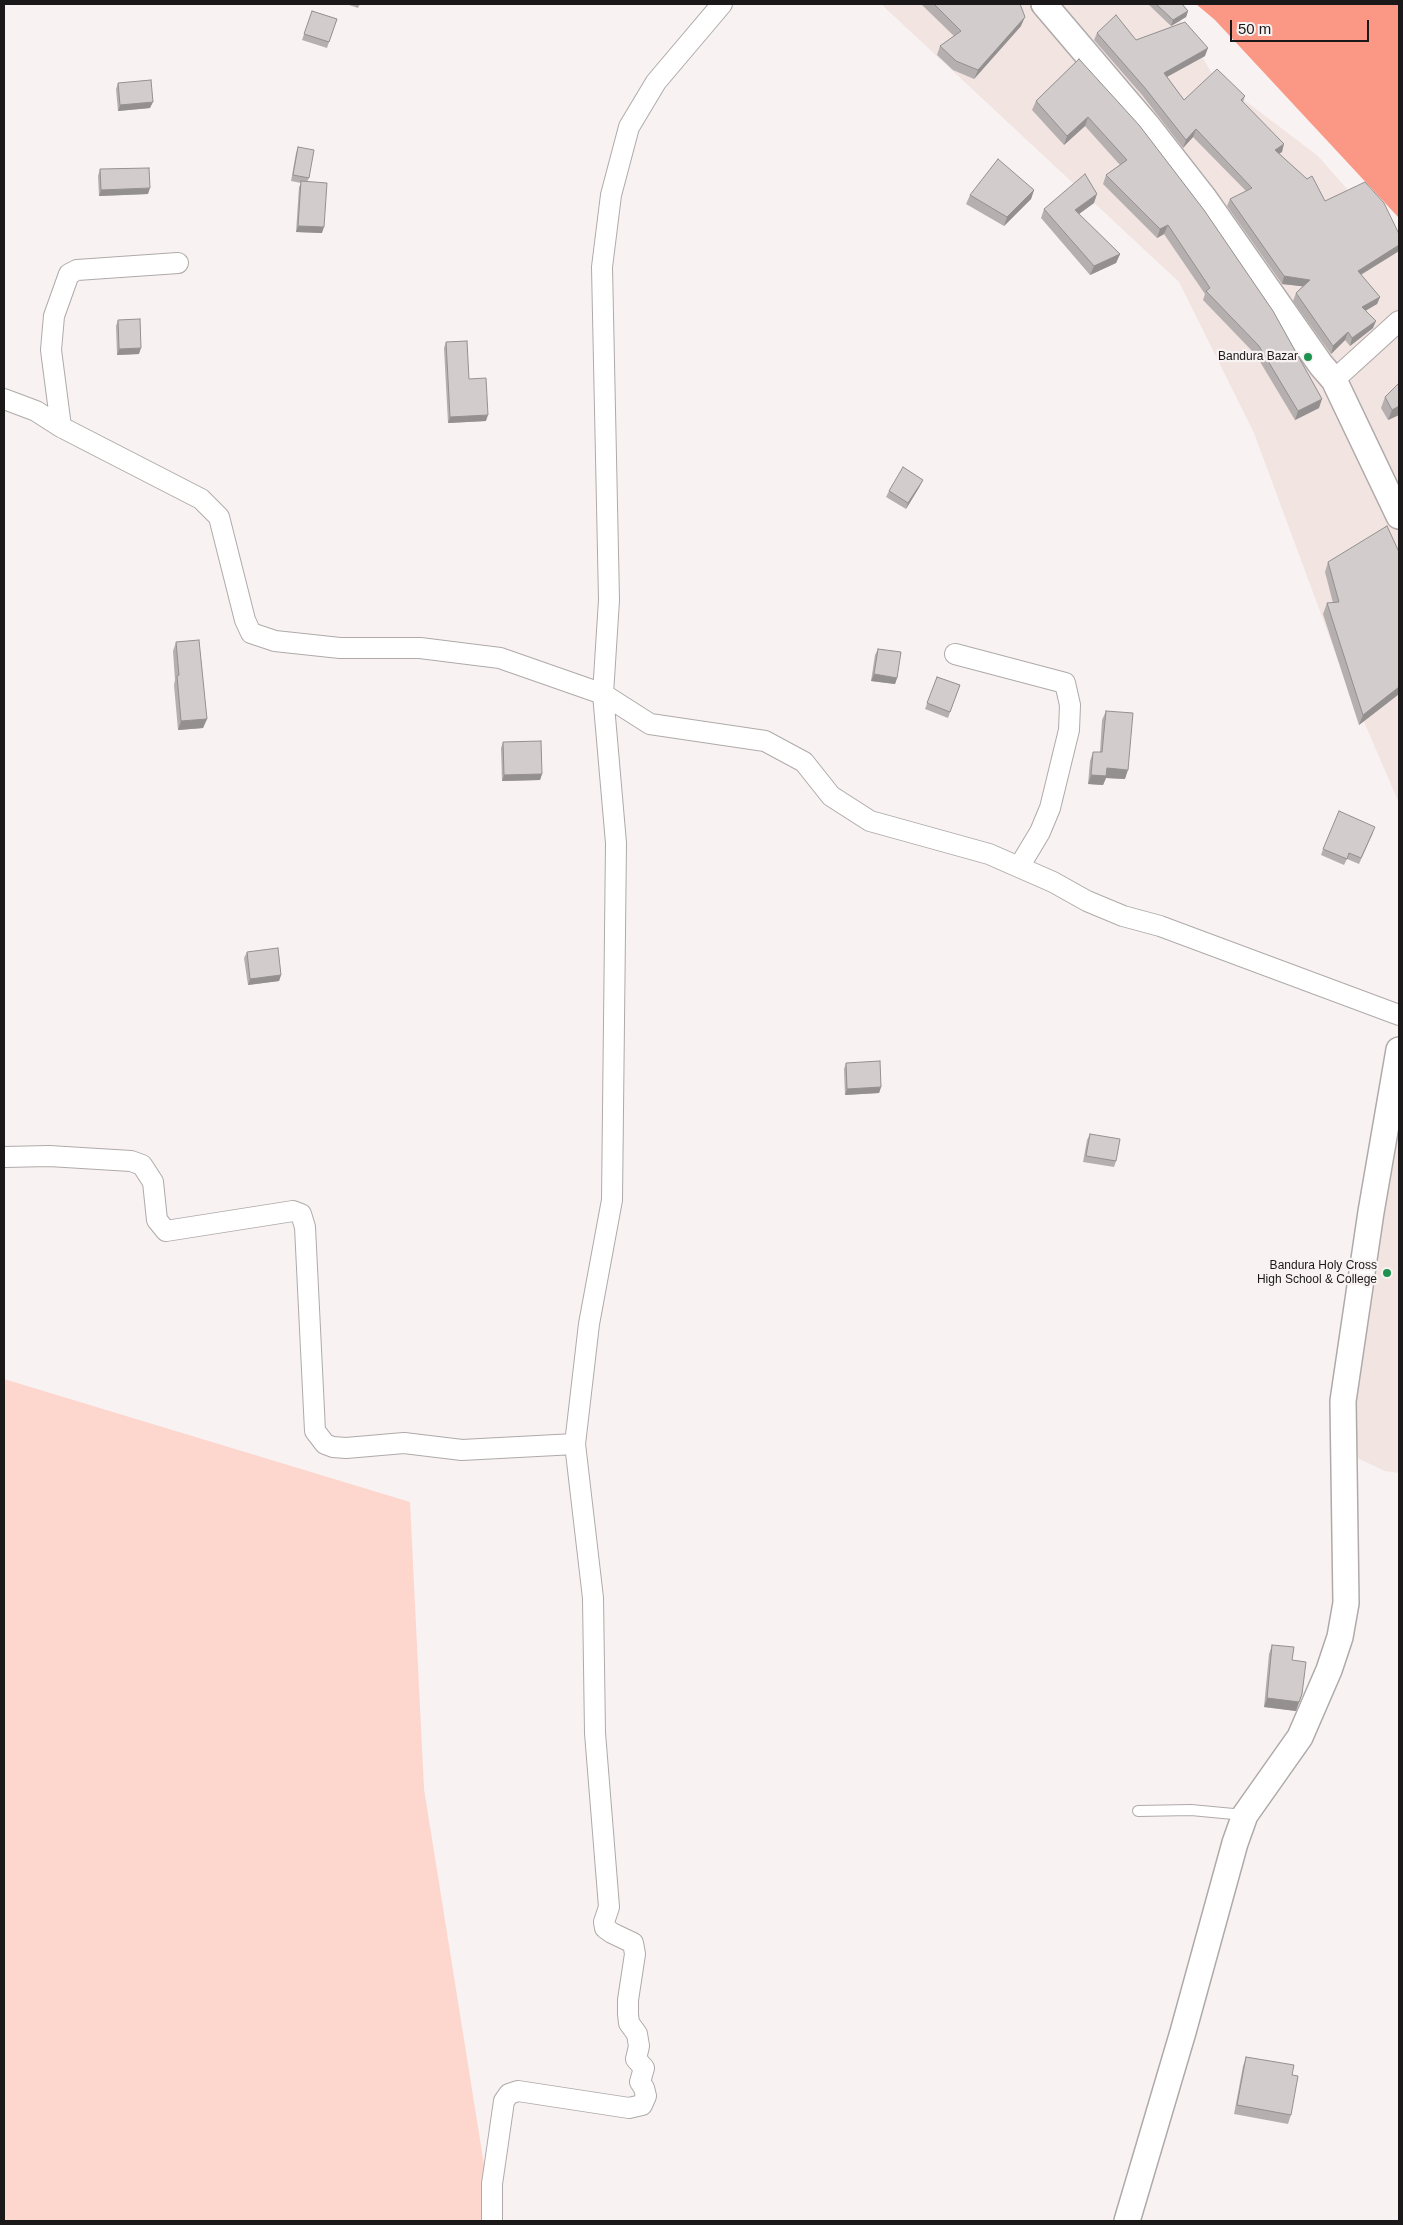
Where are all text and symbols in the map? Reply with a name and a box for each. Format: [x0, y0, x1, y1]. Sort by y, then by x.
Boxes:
scale bar [1233, 10, 1372, 42]
text: 50 m [1238, 20, 1271, 37]
place label: Bandura Bazar [1218, 350, 1298, 364]
marker: Bandura Bazar [1302, 351, 1314, 363]
place label: Bandura Holy Cross High School & College [1257, 1259, 1377, 1287]
marker: Bandura Holy Cross High School & College [1381, 1267, 1393, 1279]

